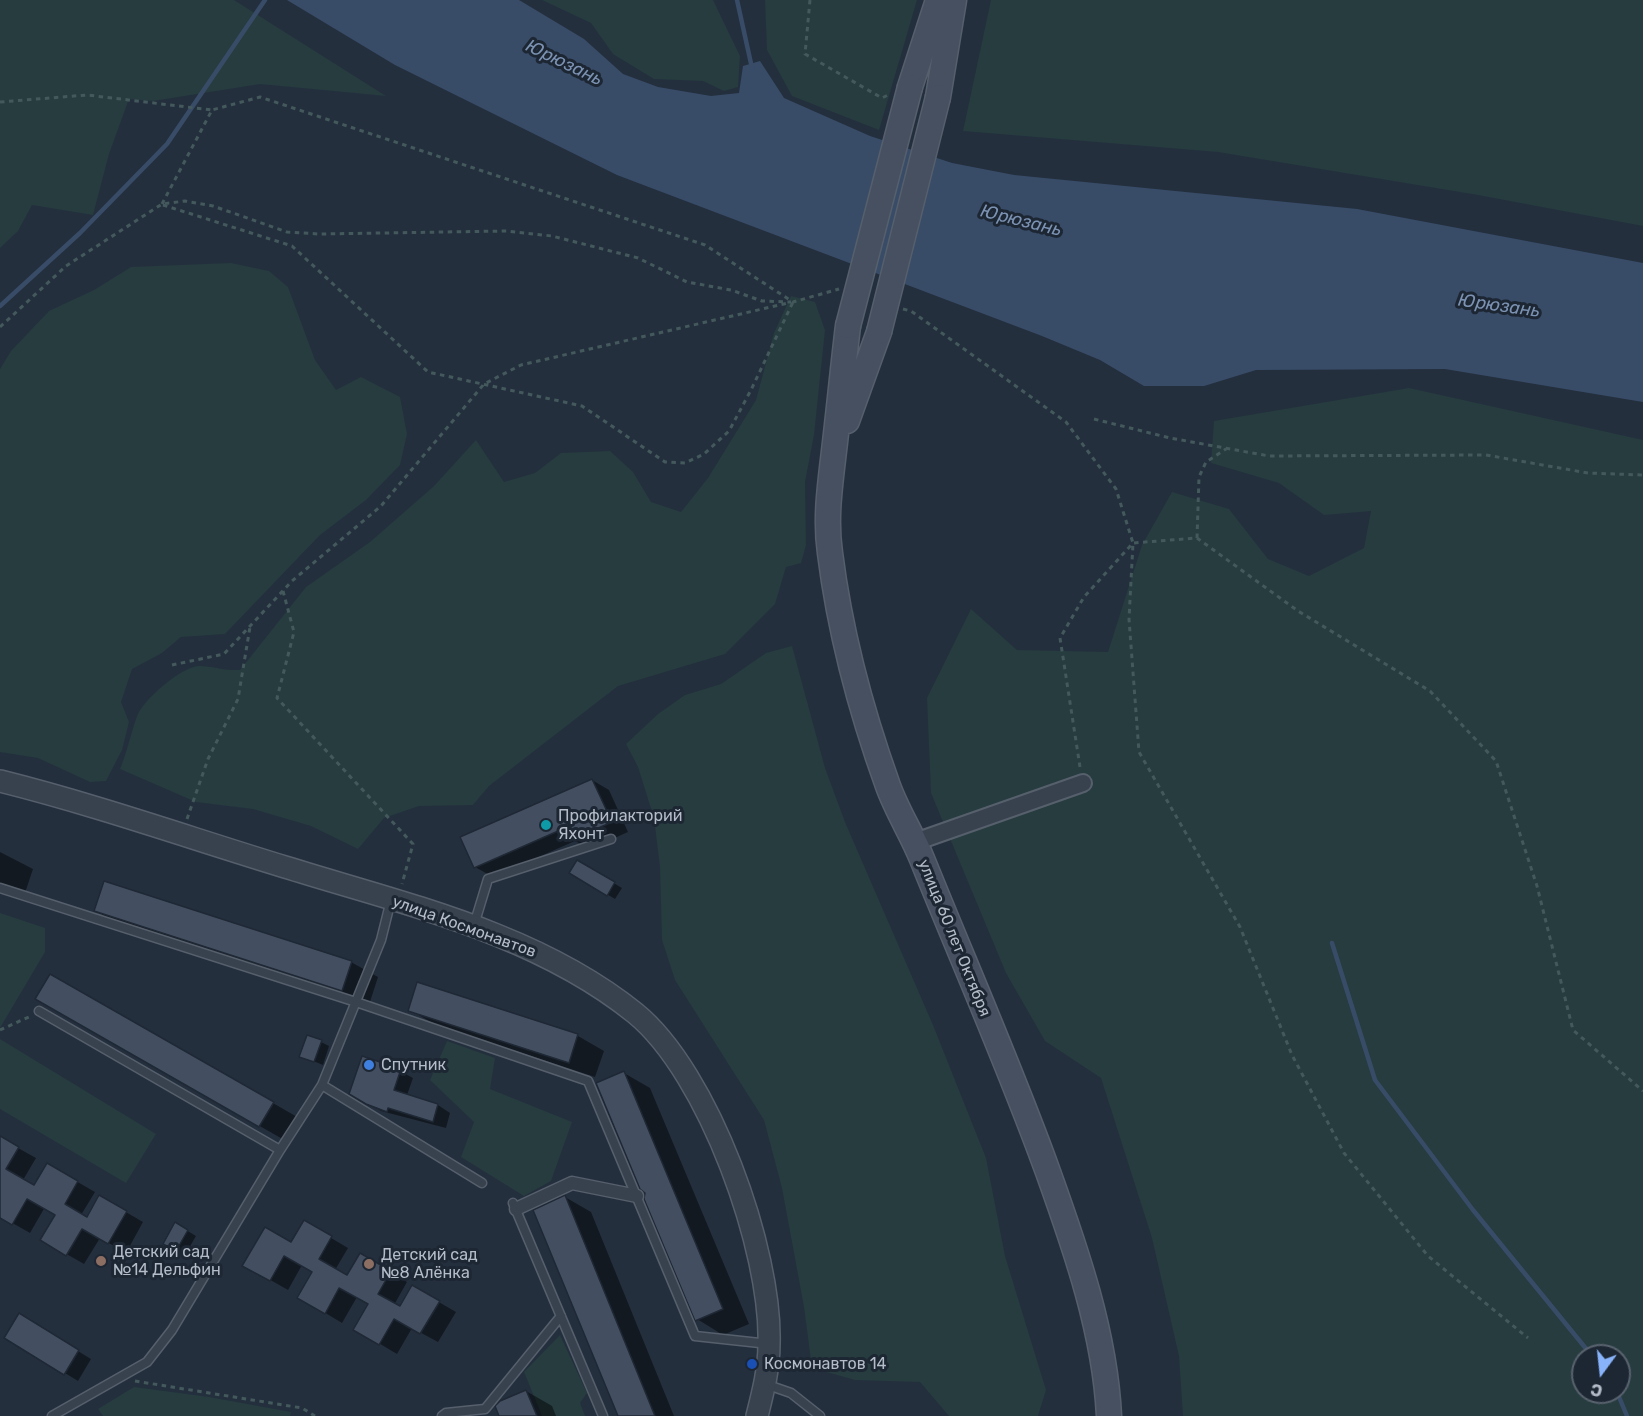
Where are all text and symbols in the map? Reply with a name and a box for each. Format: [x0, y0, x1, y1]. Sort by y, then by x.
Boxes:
water label: Юрюзань [522, 35, 606, 91]
water label: Юрюзань [978, 201, 1064, 241]
water label: Юрюзань [1457, 290, 1541, 322]
place label: Профилакторий Яхонт [558, 806, 682, 844]
marker: Профилакторий Яхонт [539, 818, 553, 832]
street label: улица 60 лет Октября [914, 857, 994, 1019]
street label: улица Космонавтов [389, 892, 539, 962]
place label: Спутник [381, 1055, 446, 1075]
marker: Спутник [362, 1058, 376, 1072]
place label: Детский сад №14 Дельфин [113, 1242, 221, 1280]
place label: Детский сад №8 Алёнка [381, 1245, 478, 1283]
marker: Детский сад №14 Дельфин [94, 1254, 108, 1268]
marker: Детский сад №8 Алёнка [362, 1257, 376, 1271]
north arrow [1571, 1344, 1631, 1404]
place label: Космонавтов 14 [764, 1354, 886, 1374]
marker: Космонавтов 14 [745, 1357, 759, 1371]
text: С [1589, 1379, 1605, 1401]

